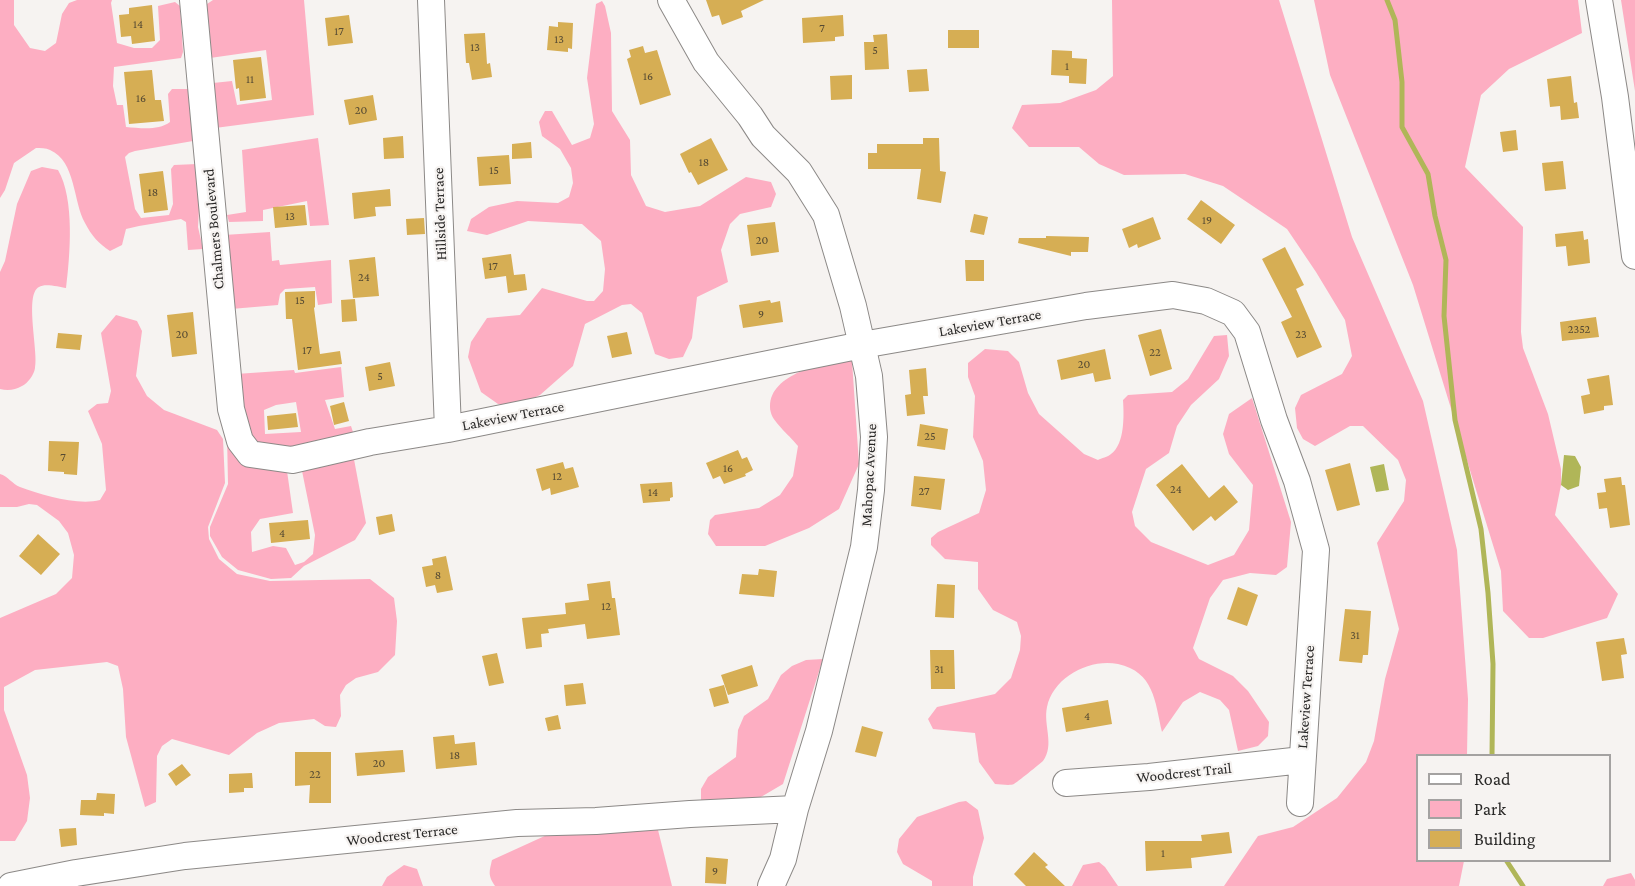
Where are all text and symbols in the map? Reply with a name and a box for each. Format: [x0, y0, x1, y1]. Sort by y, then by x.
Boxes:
house number: 14 [133, 17, 143, 31]
house number: 7 [819, 21, 825, 35]
house number: 17 [334, 24, 344, 38]
house number: 13 [554, 32, 564, 46]
house number: 13 [470, 40, 480, 54]
house number: 5 [872, 43, 878, 57]
house number: 1 [1065, 59, 1069, 73]
house number: 16 [643, 69, 653, 83]
house number: 11 [246, 72, 254, 86]
house number: 16 [136, 91, 146, 105]
house number: 20 [355, 103, 367, 117]
house number: 18 [699, 155, 709, 169]
house number: 15 [489, 163, 499, 177]
street label: Hillside Terrace [429, 167, 451, 261]
street label: Chalmers Boulevard [200, 168, 228, 290]
house number: 18 [148, 185, 158, 199]
house number: 13 [285, 209, 295, 223]
house number: 19 [1202, 213, 1212, 227]
house number: 20 [756, 233, 768, 247]
house number: 17 [488, 259, 498, 273]
house number: 24 [358, 270, 370, 284]
house number: 15 [295, 293, 305, 307]
street label: Lakeview Terrace [937, 305, 1043, 341]
house number: 9 [758, 307, 764, 321]
house number: 2352 [1568, 322, 1590, 336]
house number: 20 [176, 327, 188, 341]
house number: 23 [1295, 327, 1307, 341]
house number: 17 [302, 343, 312, 357]
house number: 22 [1149, 345, 1161, 359]
house number: 20 [1078, 357, 1090, 371]
house number: 5 [377, 369, 383, 383]
street label: Lakeview Terrace [460, 397, 566, 435]
street label: Mahopac Avenue [857, 423, 881, 527]
house number: 25 [924, 429, 936, 443]
house number: 7 [60, 450, 66, 464]
house number: 16 [723, 461, 733, 475]
house number: 12 [552, 469, 562, 483]
house number: 24 [1170, 482, 1182, 496]
house number: 27 [918, 484, 930, 498]
house number: 14 [648, 485, 658, 499]
house number: 4 [279, 526, 285, 540]
house number: 8 [435, 568, 441, 582]
house number: 12 [601, 599, 611, 613]
house number: 31 [1350, 628, 1360, 642]
street label: Lakeview Terrace [1293, 645, 1319, 749]
house number: 31 [934, 662, 944, 676]
house number: 4 [1084, 709, 1090, 723]
house number: 18 [450, 748, 460, 762]
legend [1416, 754, 1611, 862]
house number: 20 [373, 756, 385, 770]
street label: Woodcrest Trail [1136, 759, 1232, 787]
house number: 22 [309, 767, 321, 781]
text: Road [1474, 769, 1511, 789]
text: Park [1474, 799, 1506, 819]
street label: Woodcrest Terrace [346, 820, 458, 850]
text: Building [1474, 829, 1535, 849]
house number: 1 [1161, 846, 1165, 860]
house number: 9 [712, 864, 718, 878]

